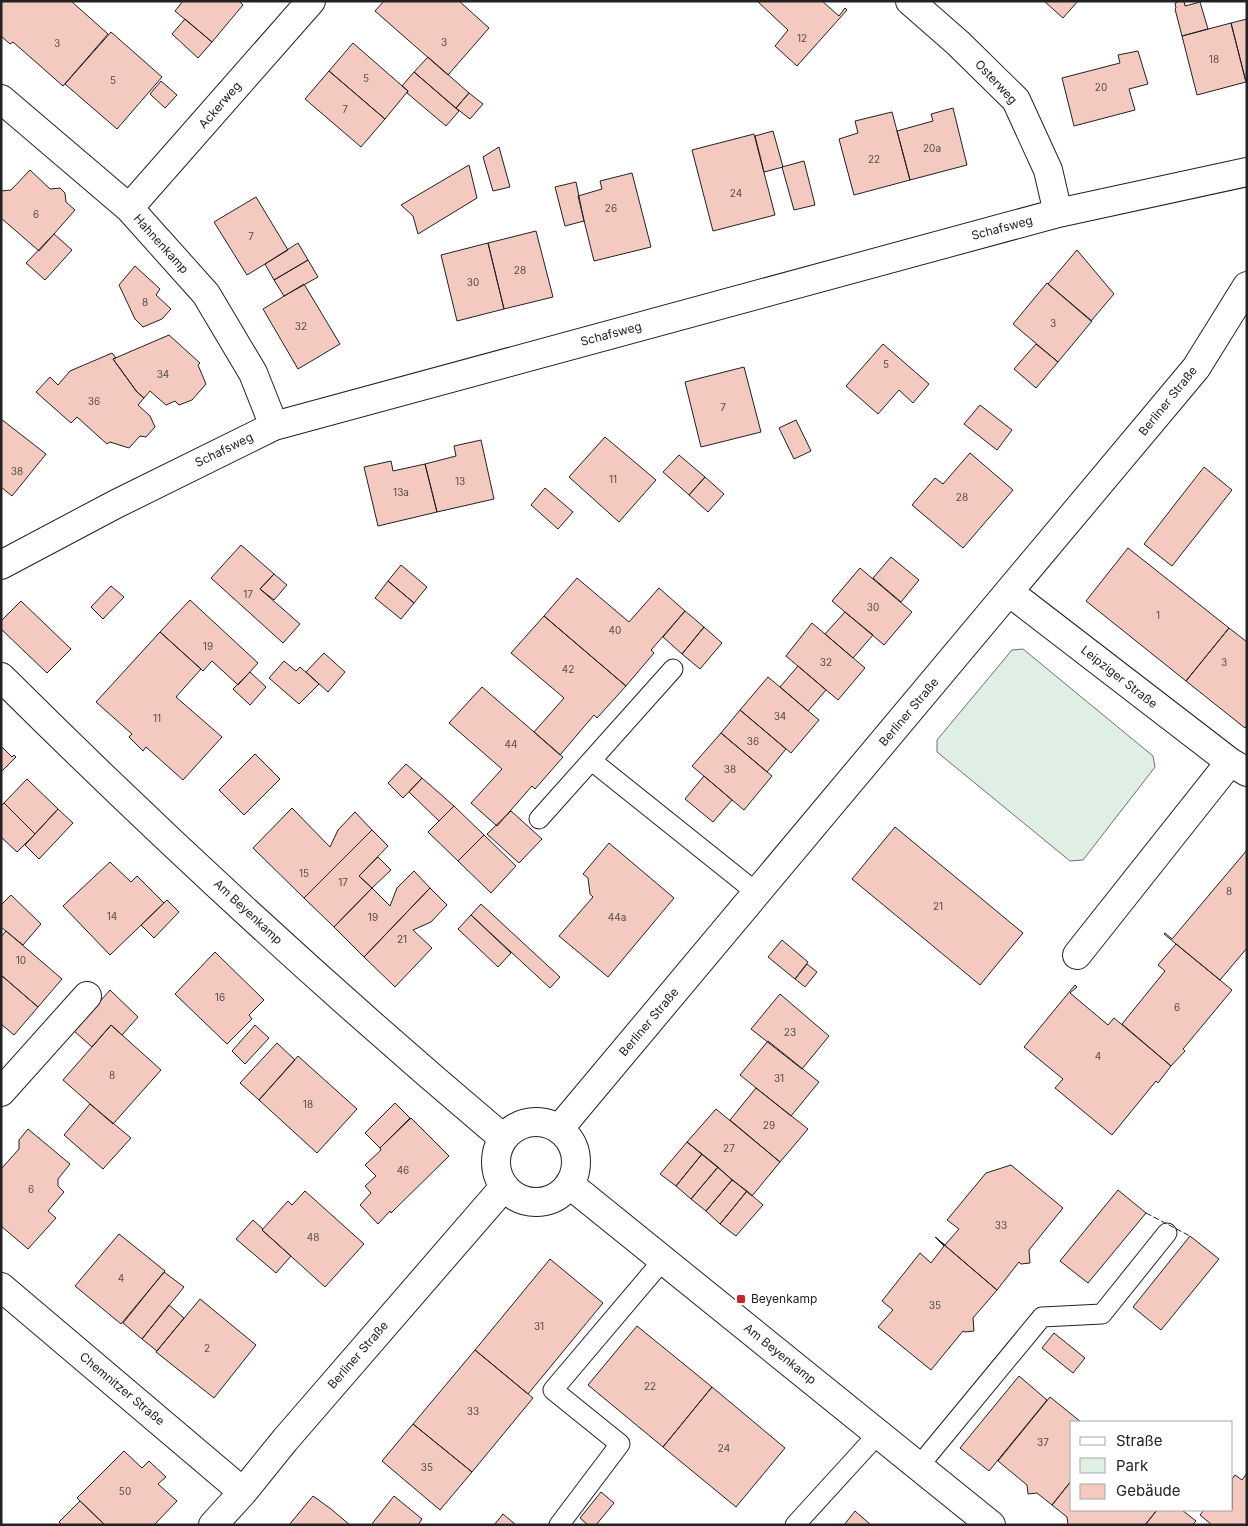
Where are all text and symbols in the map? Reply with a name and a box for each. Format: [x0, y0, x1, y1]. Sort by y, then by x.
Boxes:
house number: 12 [797, 32, 807, 44]
house number: 3 [441, 36, 447, 48]
house number: 3 [54, 37, 60, 49]
house number: 18 [1209, 53, 1219, 65]
street label: Osterweg [972, 56, 1021, 107]
house number: 5 [363, 72, 369, 84]
house number: 5 [110, 74, 116, 86]
street label: Ackerweg [195, 78, 244, 131]
house number: 20 [1095, 81, 1107, 93]
house number: 7 [342, 103, 348, 115]
house number: 20a [923, 142, 941, 154]
house number: 22 [868, 153, 880, 165]
house number: 24 [730, 187, 742, 199]
house number: 26 [605, 202, 617, 214]
house number: 6 [33, 208, 39, 220]
street label: Hahnenkamp [131, 211, 192, 277]
street label: Schafsweg [970, 212, 1034, 243]
house number: 7 [248, 230, 254, 242]
house number: 28 [514, 264, 526, 276]
house number: 30 [467, 276, 479, 288]
house number: 8 [142, 296, 148, 308]
house number: 3 [1050, 317, 1056, 329]
street label: Schafsweg [579, 318, 643, 349]
house number: 32 [295, 320, 307, 332]
house number: 5 [883, 358, 889, 370]
street label: Berliner Straße [1135, 363, 1200, 438]
house number: 34 [157, 368, 169, 380]
house number: 36 [88, 395, 100, 407]
house number: 7 [720, 401, 726, 413]
street label: Schafsweg [192, 429, 255, 470]
house number: 38 [11, 465, 23, 477]
house number: 11 [609, 473, 617, 485]
house number: 13 [455, 475, 465, 487]
house number: 13a [393, 486, 409, 498]
house number: 28 [956, 491, 968, 503]
house number: 17 [243, 588, 253, 600]
house number: 30 [867, 601, 879, 613]
house number: 1 [1156, 609, 1160, 621]
house number: 40 [609, 624, 621, 636]
house number: 19 [203, 640, 213, 652]
street label: Leipziger Straße [1078, 642, 1161, 711]
house number: 32 [820, 656, 832, 668]
house number: 3 [1221, 656, 1227, 668]
house number: 42 [562, 663, 574, 675]
street label: Berliner Straße [876, 674, 942, 749]
house number: 34 [774, 710, 786, 722]
house number: 11 [153, 712, 161, 724]
house number: 36 [747, 735, 759, 747]
house number: 44 [505, 738, 517, 750]
house number: 38 [724, 763, 736, 775]
house number: 15 [299, 867, 309, 879]
street label: Am Beyenkamp [211, 876, 286, 947]
house number: 17 [338, 876, 348, 888]
house number: 8 [1226, 885, 1232, 897]
house number: 21 [933, 900, 943, 912]
house number: 14 [107, 910, 117, 922]
house number: 19 [368, 911, 378, 923]
house number: 44a [608, 911, 626, 923]
house number: 21 [397, 933, 407, 945]
house number: 10 [16, 954, 26, 966]
street label: Berliner Straße [616, 984, 682, 1059]
house number: 16 [215, 991, 225, 1003]
house number: 6 [1174, 1001, 1180, 1013]
house number: 23 [784, 1026, 796, 1038]
house number: 4 [1095, 1050, 1101, 1062]
house number: 8 [109, 1069, 115, 1081]
house number: 31 [774, 1072, 784, 1084]
house number: 18 [303, 1098, 313, 1110]
house number: 29 [763, 1119, 775, 1131]
house number: 27 [723, 1142, 735, 1154]
house number: 46 [397, 1164, 409, 1176]
house number: 6 [28, 1183, 34, 1195]
house number: 33 [995, 1219, 1007, 1231]
house number: 48 [307, 1231, 319, 1243]
house number: 4 [118, 1272, 124, 1284]
place label: Beyenkamp [751, 1291, 817, 1306]
marker: Beyenkamp [735, 1293, 747, 1305]
house number: 35 [929, 1299, 941, 1311]
street label: Berliner Straße [324, 1318, 391, 1392]
house number: 31 [534, 1320, 544, 1332]
street label: Am Beyenkamp [741, 1320, 819, 1387]
house number: 2 [204, 1342, 210, 1354]
street label: Chemnitzer Straße [77, 1349, 168, 1428]
house number: 22 [644, 1380, 656, 1392]
house number: 33 [467, 1405, 479, 1417]
legend [1070, 1421, 1233, 1511]
text: Straße [1116, 1431, 1163, 1450]
house number: 37 [1037, 1436, 1049, 1448]
house number: 24 [718, 1442, 730, 1454]
text: Park [1116, 1456, 1149, 1475]
house number: 35 [421, 1461, 433, 1473]
text: Gebäude [1116, 1481, 1181, 1500]
house number: 50 [119, 1485, 131, 1497]

